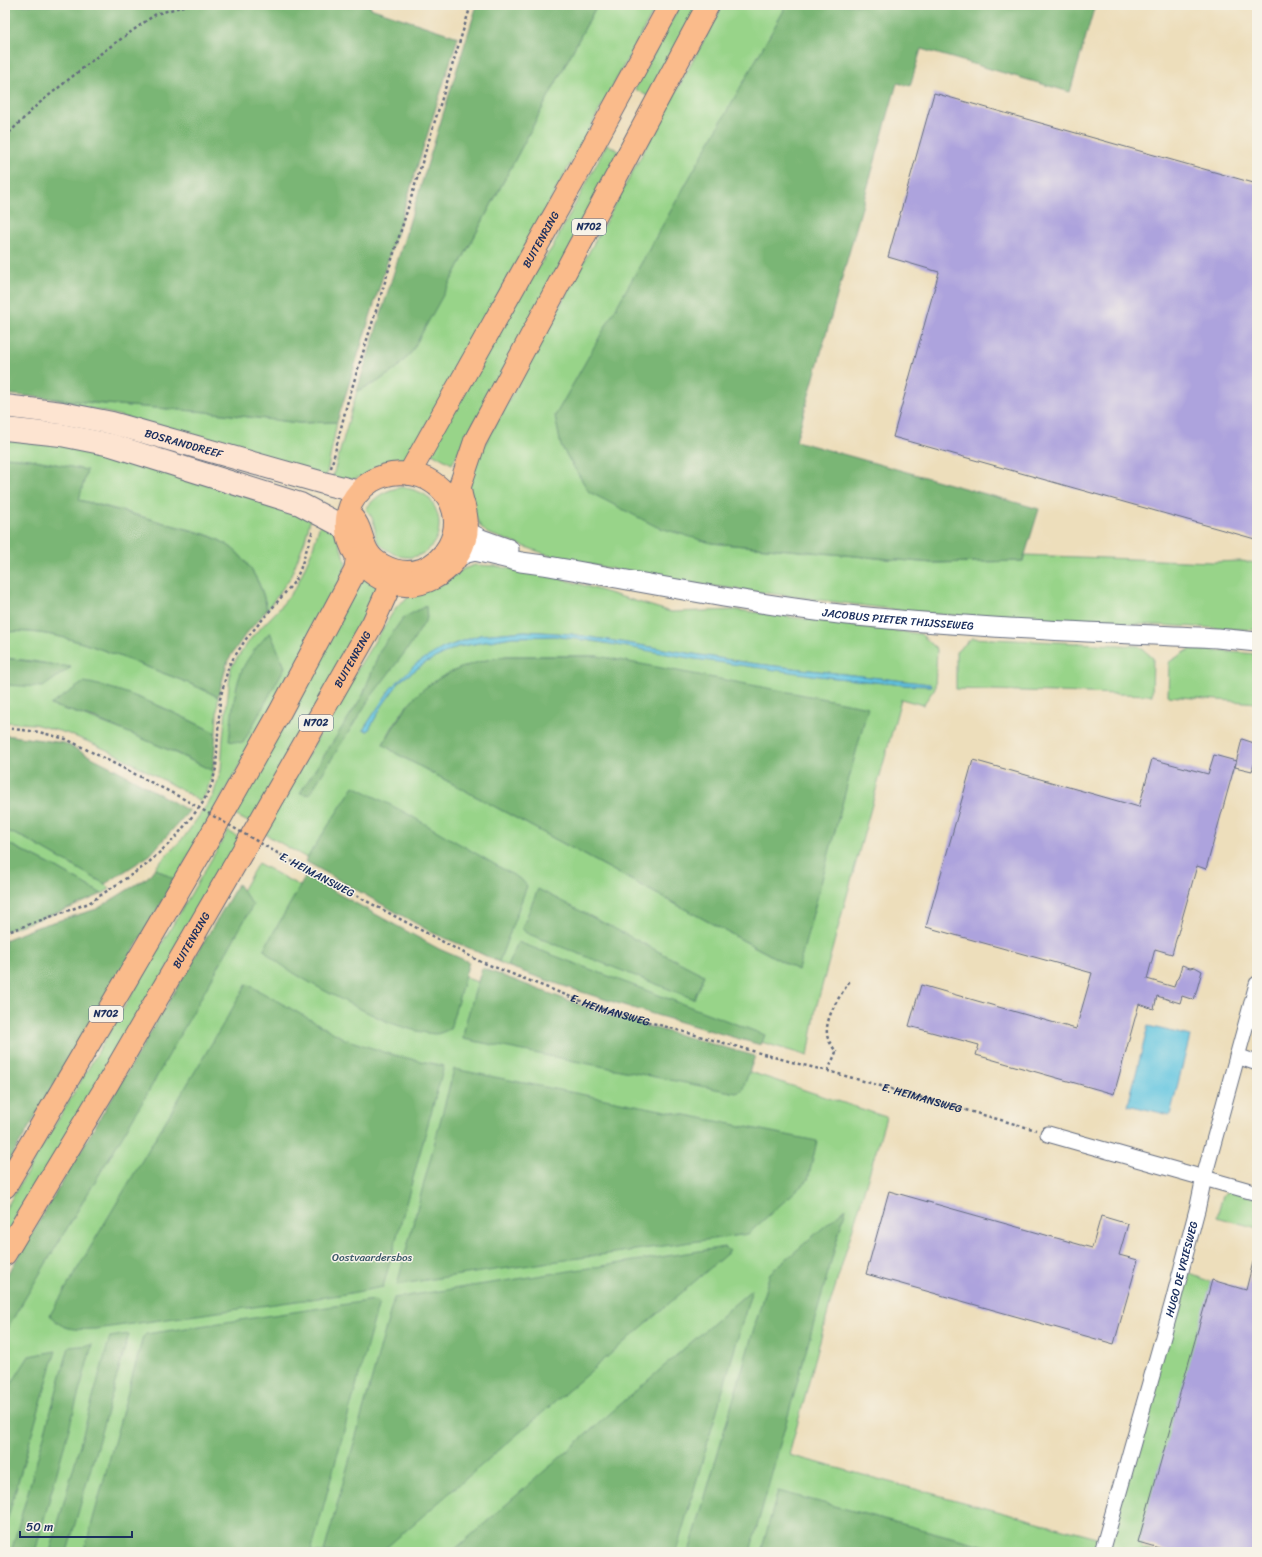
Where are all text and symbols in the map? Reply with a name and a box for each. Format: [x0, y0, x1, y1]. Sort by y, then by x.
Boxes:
street label: BUITENRING [517, 207, 564, 272]
road number: N702 [572, 219, 606, 235]
street label: BOSRANDDREEF [142, 423, 226, 464]
street label: JACOBUS PIETER THIJSSEWEG [820, 602, 975, 635]
street label: BUITENRING [329, 627, 376, 691]
road number: N702 [299, 715, 333, 731]
street label: E. HEIMANSWEG [276, 847, 358, 903]
street label: BUITENRING [167, 908, 215, 972]
street label: E. HEIMANSWEG [568, 988, 652, 1031]
road number: N702 [89, 1006, 123, 1022]
street label: E. HEIMANSWEG [880, 1077, 965, 1118]
street label: HUGO DE VRIESWEG [1160, 1219, 1203, 1319]
park label: Oostvaardersbos [332, 1248, 413, 1267]
scale bar [20, 1513, 132, 1539]
text: 50 m [26, 1516, 53, 1538]

